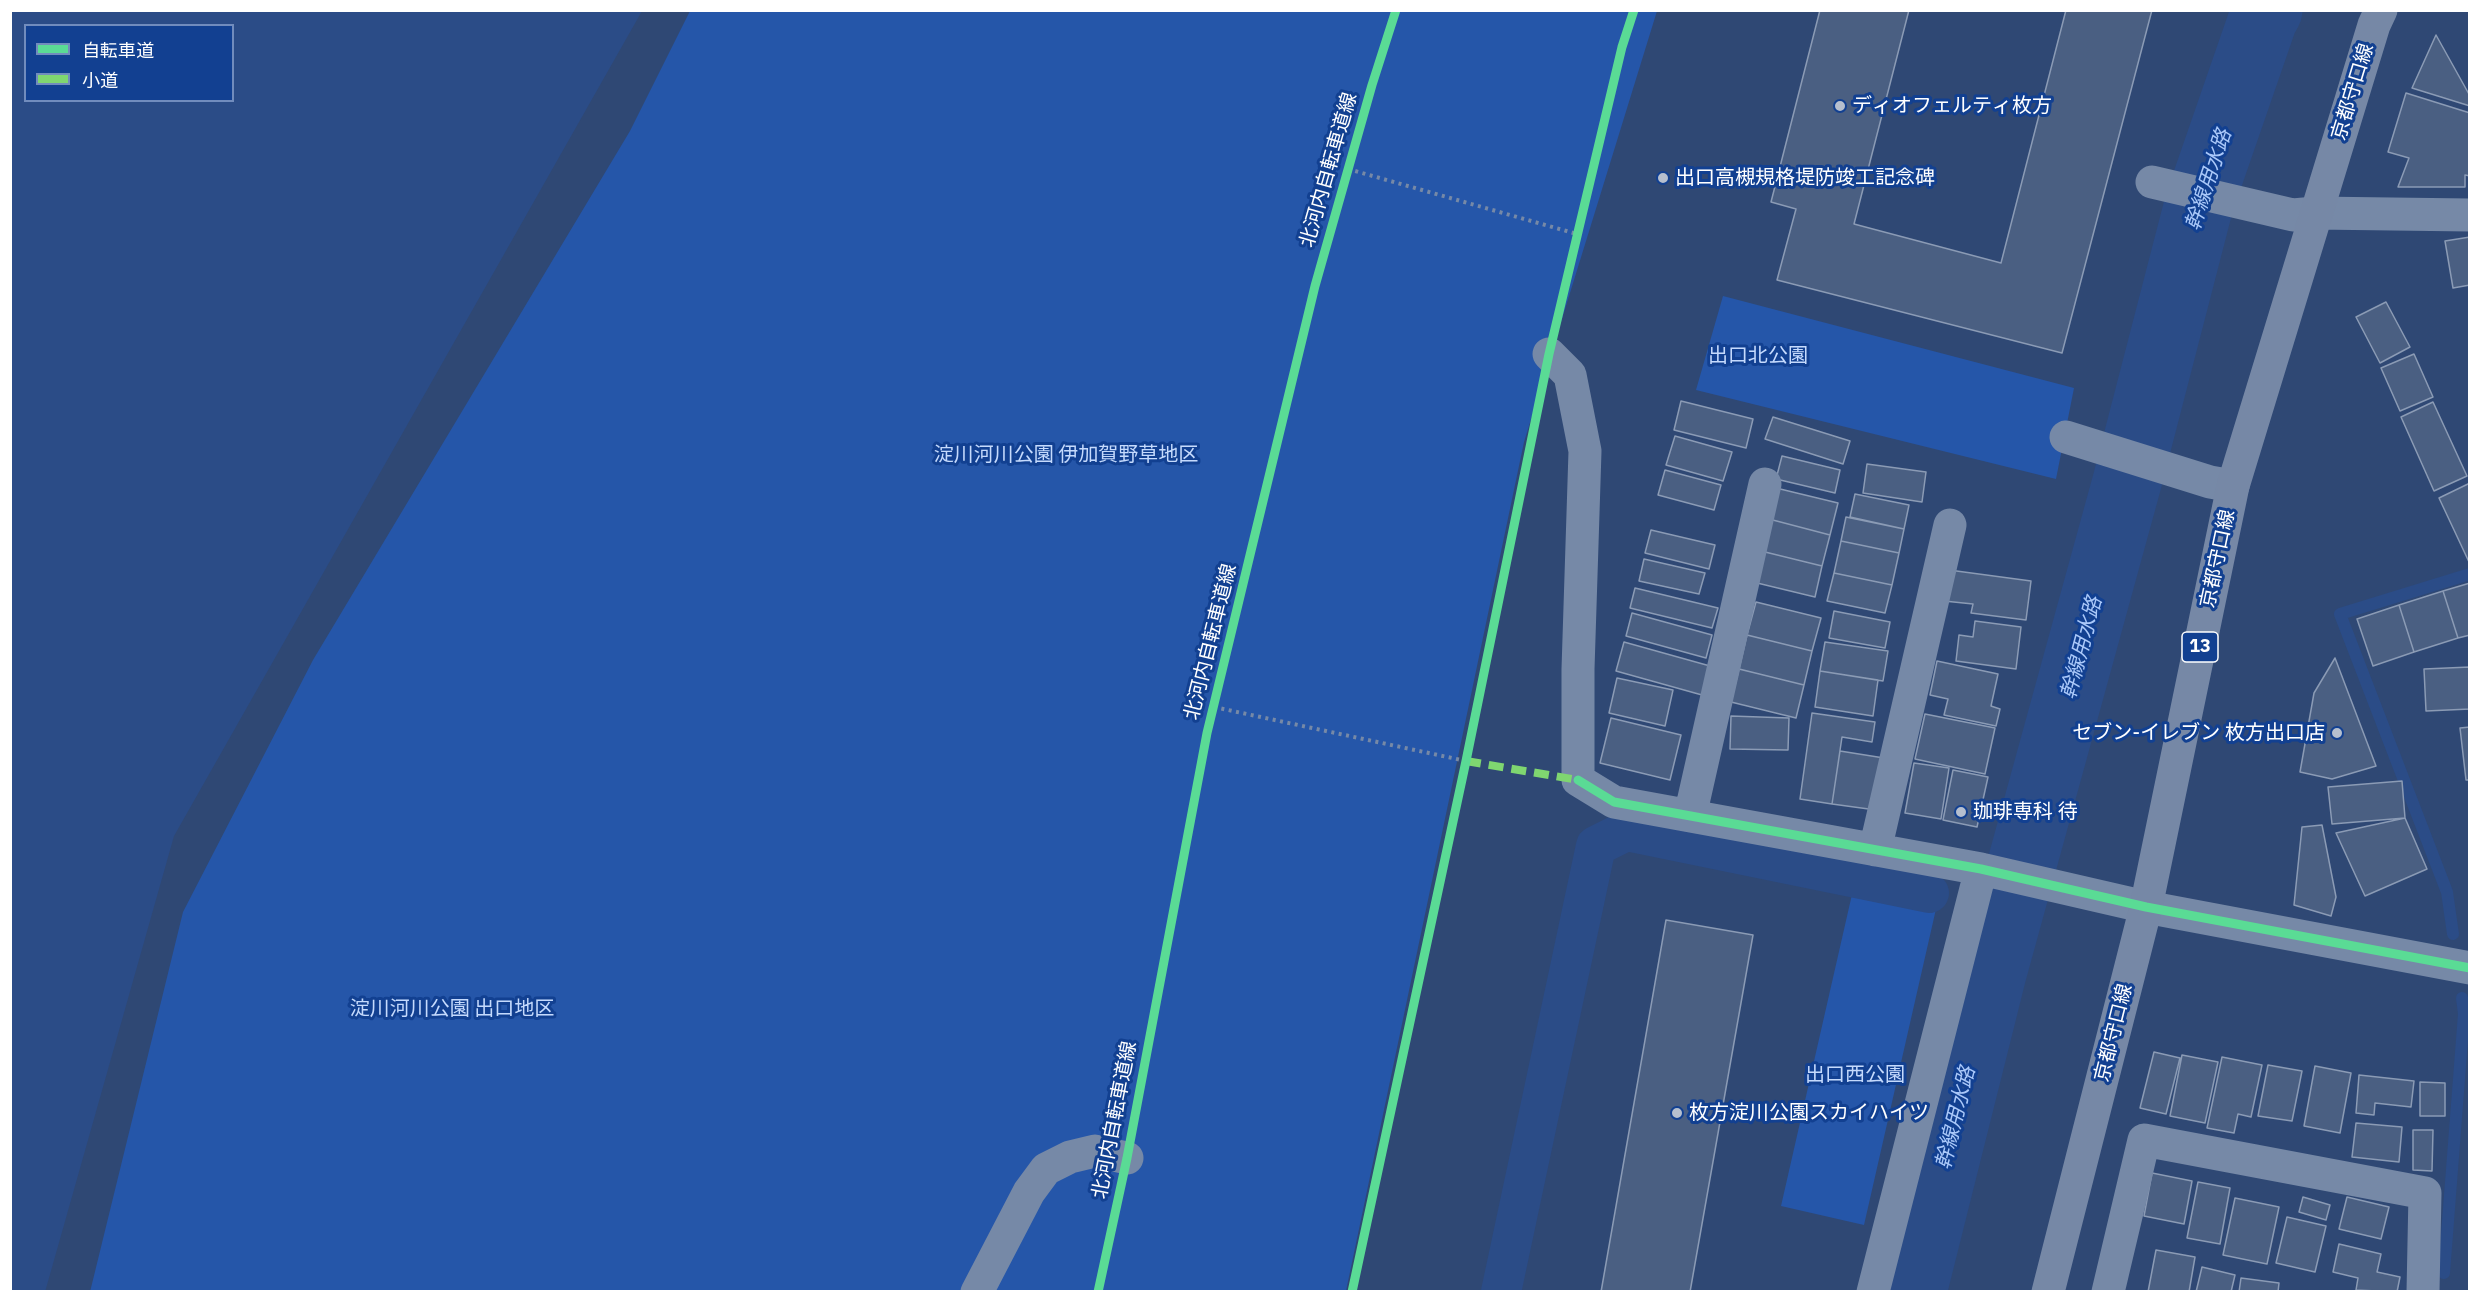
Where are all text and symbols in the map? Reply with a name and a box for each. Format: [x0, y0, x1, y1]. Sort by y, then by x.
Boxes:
legend [24, 24, 234, 102]
text: 自転車道 [82, 39, 154, 62]
street label: 京都守口線 [2327, 41, 2379, 143]
text: 小道 [82, 69, 118, 92]
street label: 北河内自転車道線 [1295, 90, 1363, 250]
place label: ディオフェルティ枚方 [1852, 94, 2052, 118]
marker: ディオフェルティ枚方 [1833, 99, 1847, 113]
water label: 幹線用水路 [2181, 126, 2237, 234]
place label: 出口高槻規格堤防竣工記念碑 [1675, 166, 1935, 190]
marker: 出口高槻規格堤防竣工記念碑 [1656, 171, 1670, 185]
park label: 出口北公園 [1708, 344, 1808, 368]
park label: 淀川河川公園 伊加賀野草地区 [934, 443, 1198, 467]
street label: 京都守口線 [2196, 508, 2240, 610]
street label: 北河内自転車道線 [1180, 561, 1242, 723]
water label: 幹線用水路 [2056, 594, 2108, 702]
road number: 13 [2182, 632, 2218, 662]
place label: セブン-イレブン 枚方出口店 [2072, 721, 2325, 745]
marker: セブン-イレブン 枚方出口店 [2330, 726, 2344, 740]
place label: 珈琲専科 待 [1973, 800, 2078, 824]
marker: 珈琲専科 待 [1954, 805, 1968, 819]
street label: 京都守口線 [2090, 982, 2138, 1084]
park label: 淀川河川公園 出口地区 [350, 997, 554, 1021]
street label: 北河内自転車道線 [1088, 1039, 1142, 1201]
park label: 出口西公園 [1805, 1063, 1905, 1087]
water label: 幹線用水路 [1931, 1064, 1981, 1172]
place label: 枚方淀川公園スカイハイツ [1689, 1101, 1929, 1125]
marker: 枚方淀川公園スカイハイツ [1670, 1106, 1684, 1120]

